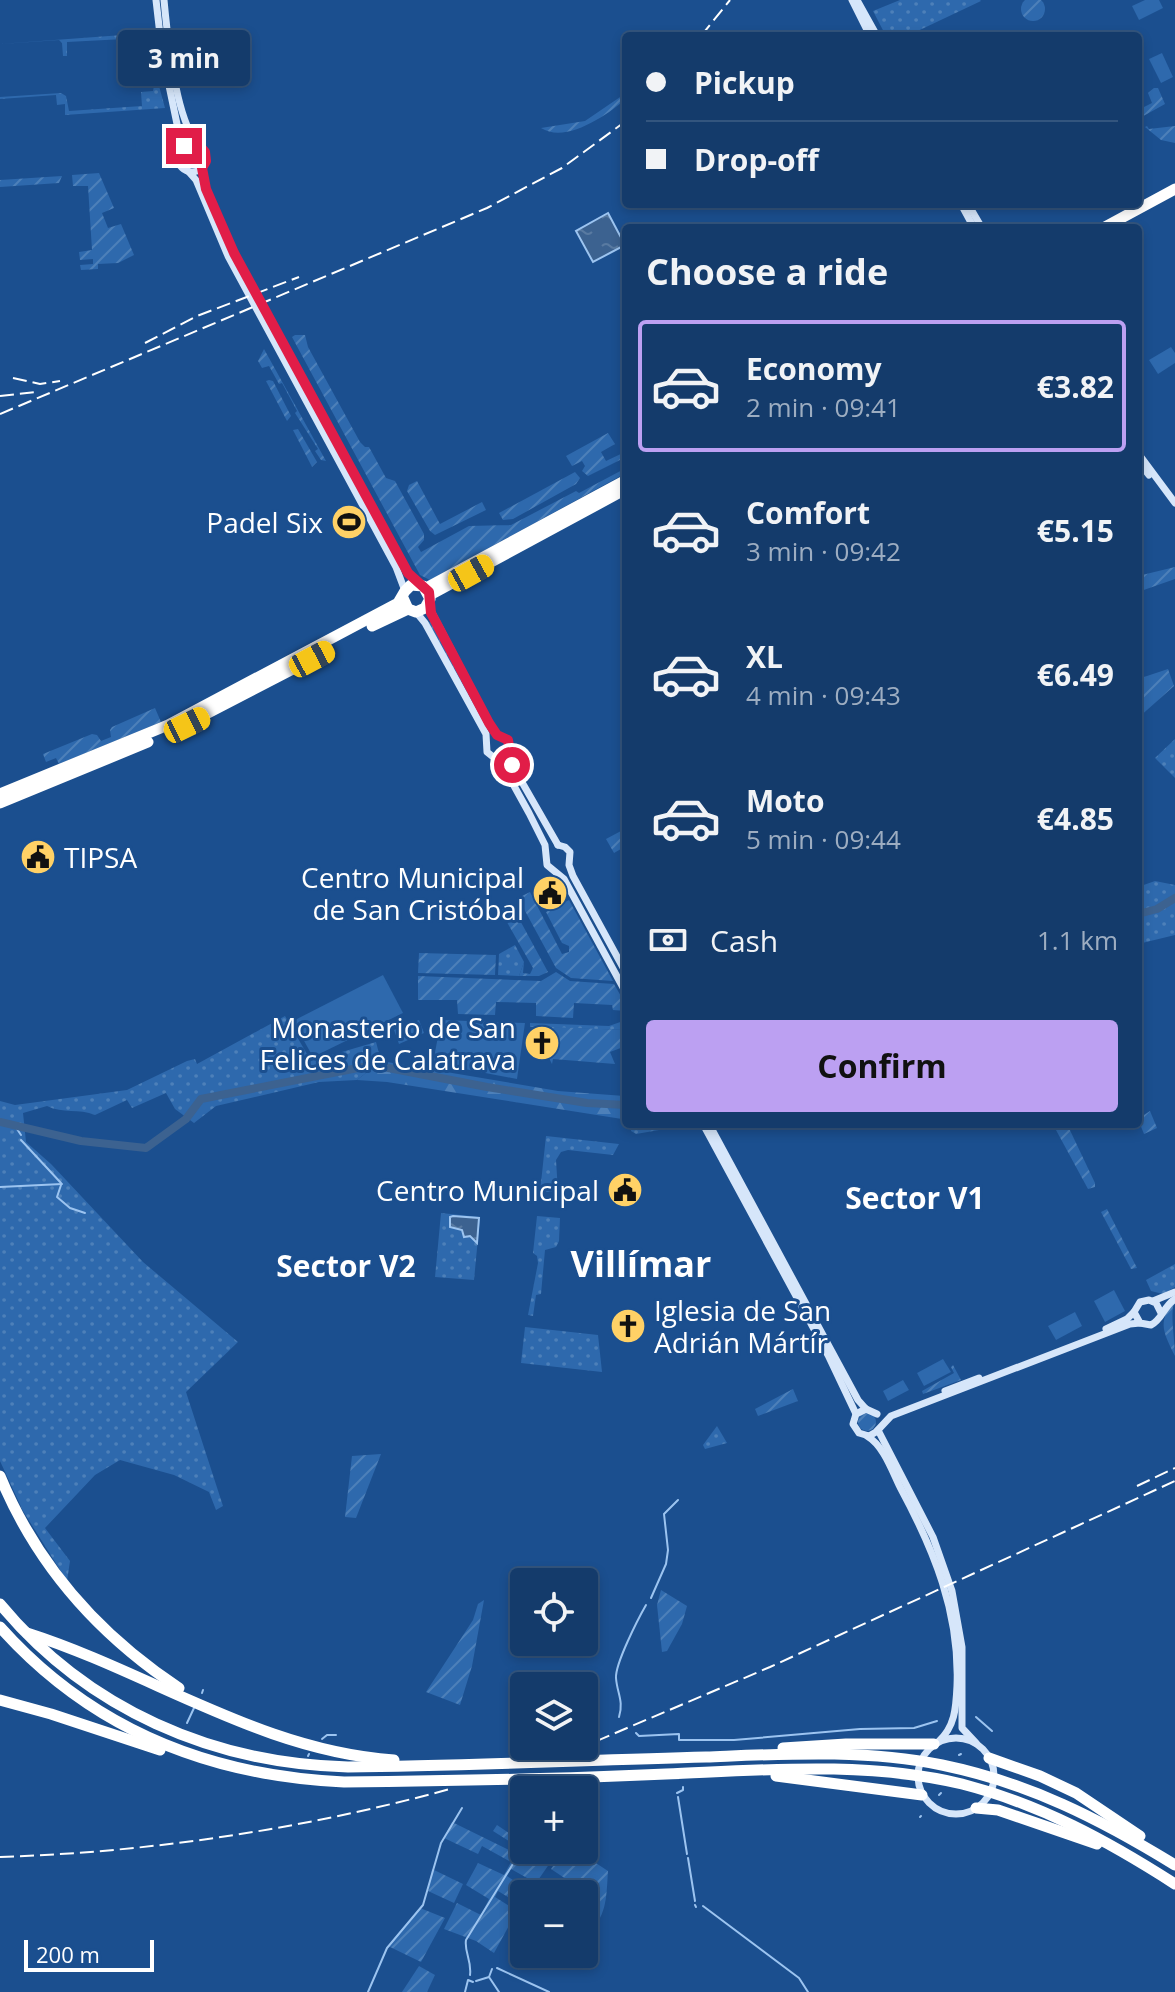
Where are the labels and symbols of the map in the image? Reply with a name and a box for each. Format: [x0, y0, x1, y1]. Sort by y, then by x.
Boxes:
callout: 3 min [118, 30, 250, 86]
route end [166, 128, 202, 164]
place label: Padel Six [206, 503, 323, 541]
sports icon: Padel Six [330, 503, 368, 541]
car [444, 551, 498, 595]
car [285, 637, 339, 681]
car [160, 704, 214, 746]
route start [494, 747, 530, 783]
public building icon: TIPSA [19, 838, 57, 876]
place label: TIPSA [64, 838, 137, 876]
place label: Centro Municipal de San Cristóbal [301, 858, 524, 928]
public building icon: Centro Municipal de San Cristóbal [531, 874, 569, 912]
place label: Monasterio de San Felices de Calatrava [259, 1008, 516, 1078]
church icon: Monasterio de San Felices de Calatrava [523, 1024, 561, 1062]
place label: Centro Municipal [376, 1171, 599, 1209]
public building icon: Centro Municipal [606, 1171, 644, 1209]
district label: Sector V1 [845, 1177, 985, 1218]
district label: Villímar [571, 1239, 711, 1288]
district label: Sector V2 [276, 1245, 416, 1286]
place label: Iglesia de San Adrián Mártír [654, 1291, 831, 1361]
church icon: Iglesia de San Adrián Mártír [609, 1307, 647, 1345]
scale bar [24, 1936, 154, 1972]

